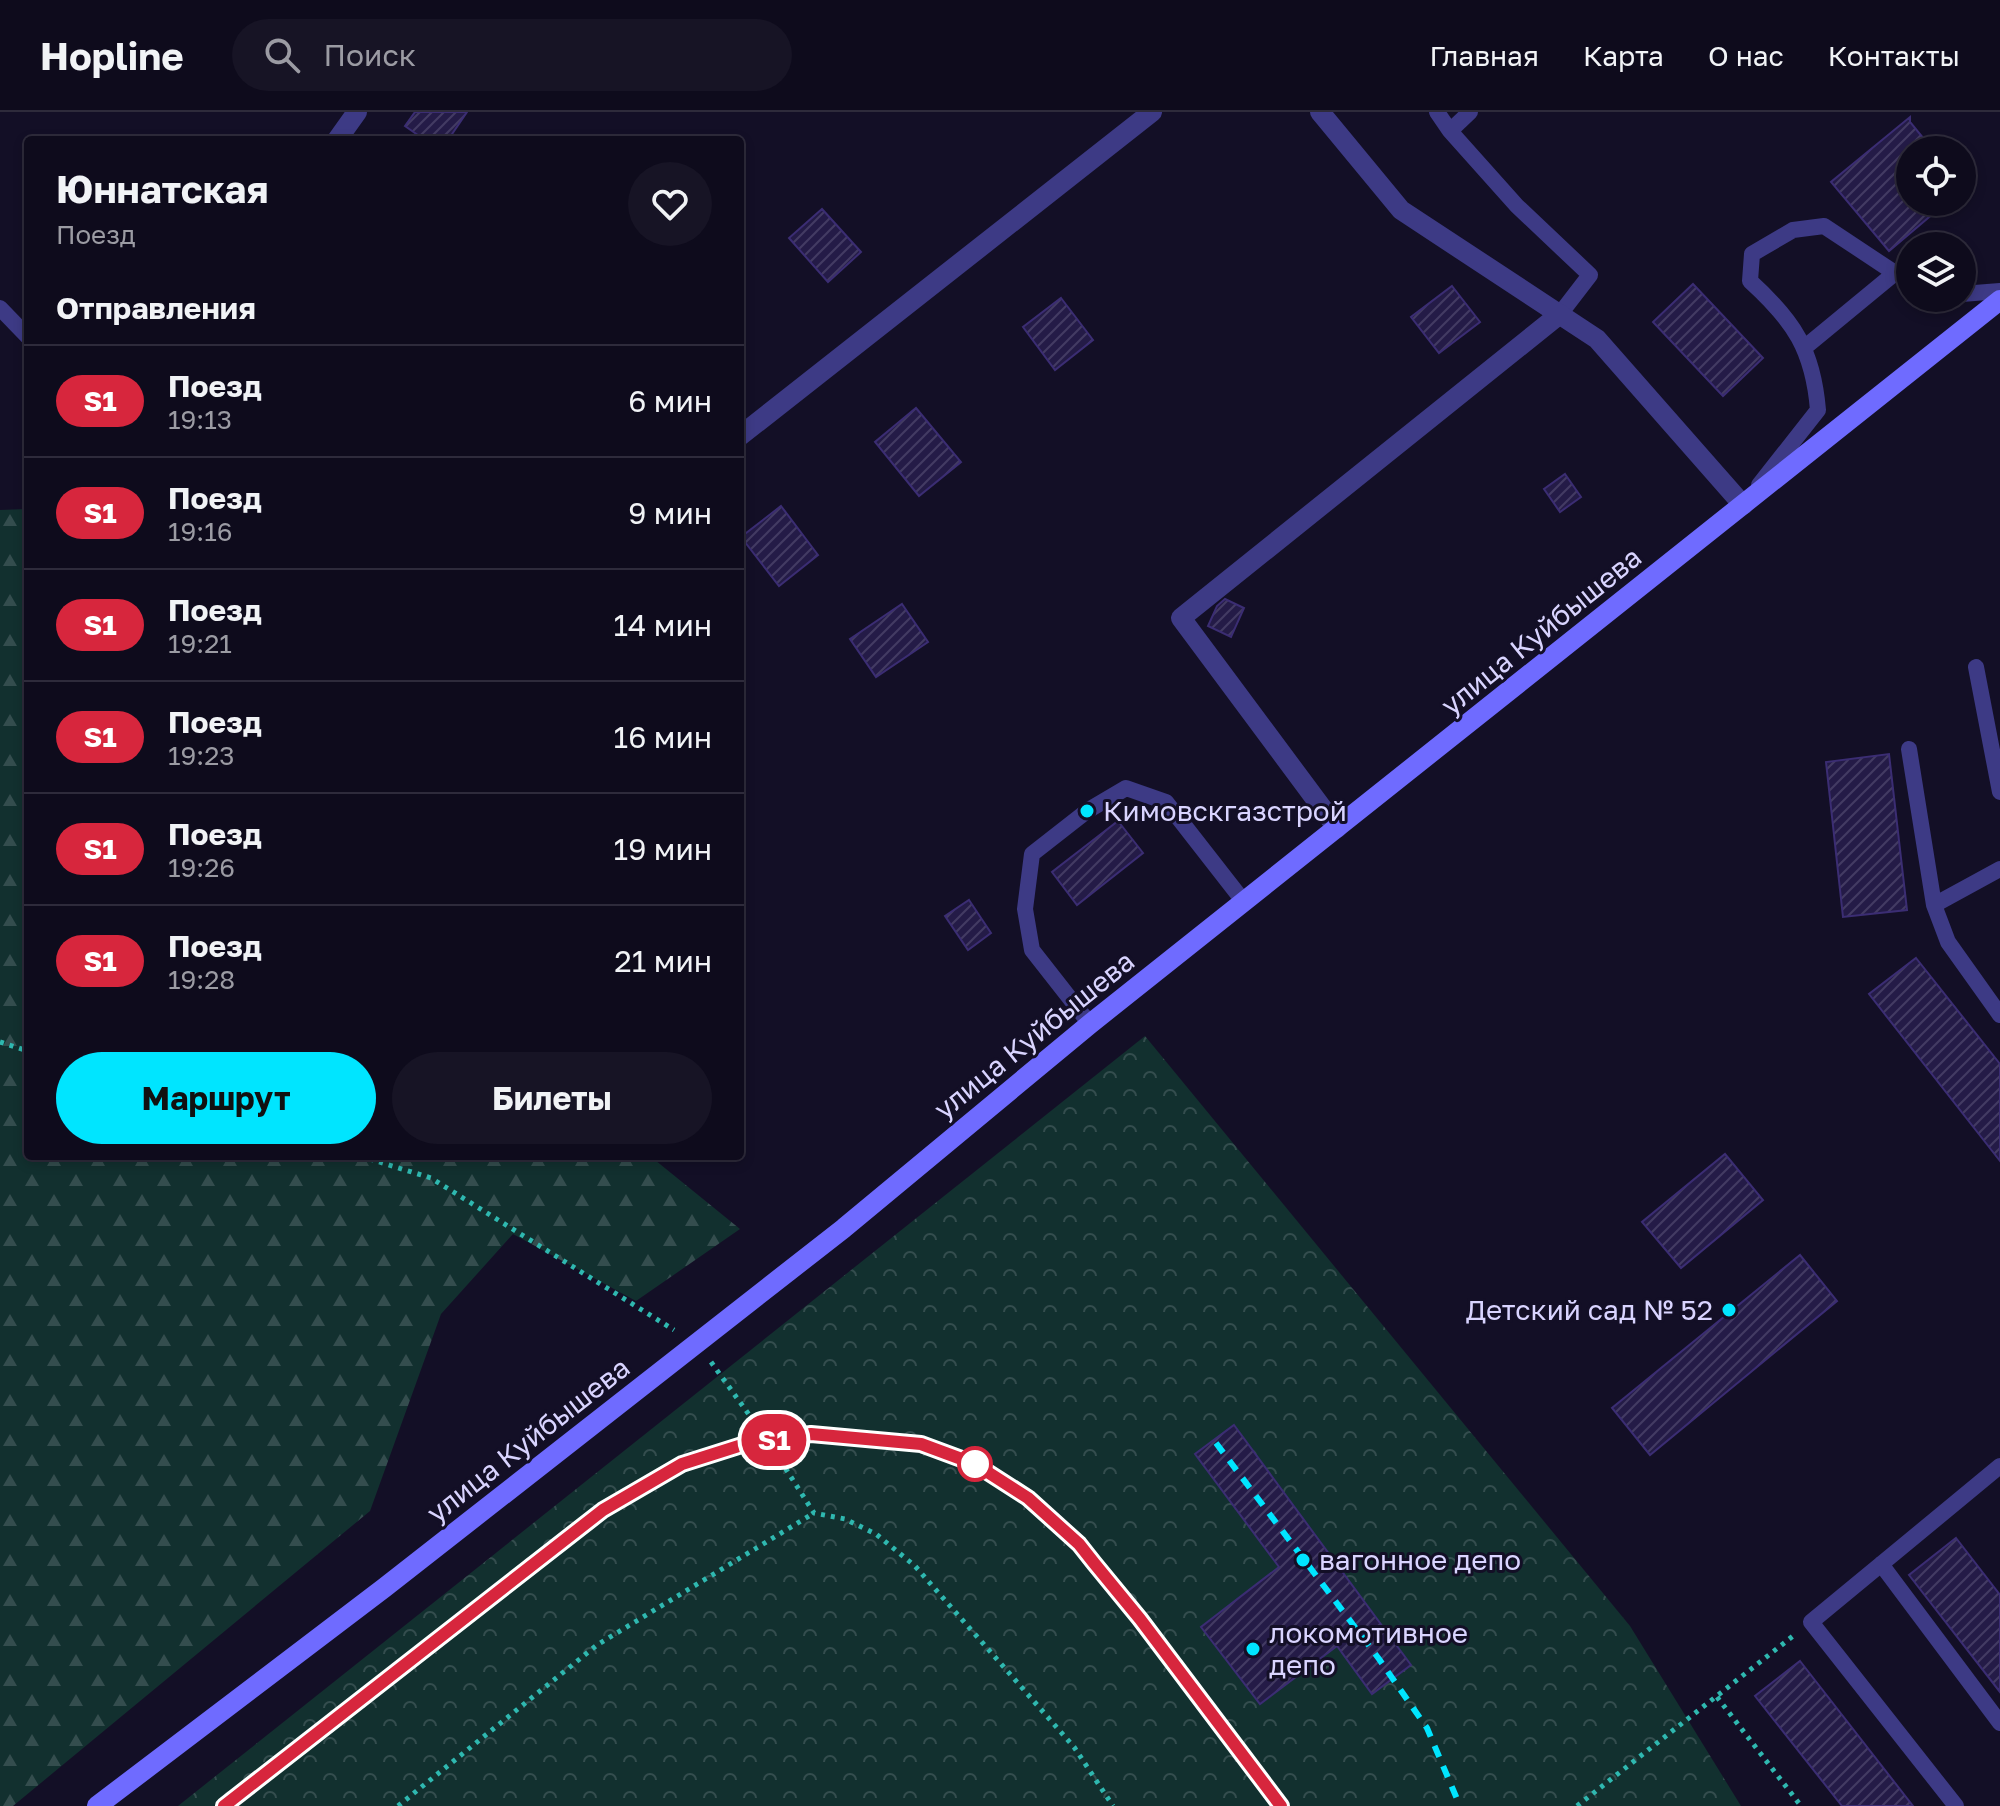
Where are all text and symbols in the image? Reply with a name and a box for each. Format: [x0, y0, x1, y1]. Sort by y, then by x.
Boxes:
search box [232, 19, 792, 91]
text: Hopline [40, 33, 184, 78]
icon: search [260, 33, 304, 77]
text: Поиск [324, 37, 416, 73]
text: Главная [1429, 39, 1539, 72]
text: Карта [1583, 39, 1664, 72]
text: О нас [1708, 39, 1784, 72]
text: Контакты [1828, 39, 1960, 72]
map controls [1896, 136, 1976, 312]
button: locate [1896, 136, 1976, 216]
button: heart [628, 162, 712, 246]
text: Юннатская [56, 166, 269, 211]
text: Поезд [56, 219, 136, 250]
button: layers [1896, 232, 1976, 312]
text: Отправления [56, 290, 256, 326]
text: Поезд [168, 368, 262, 404]
text: 6 мин [628, 383, 712, 419]
text: S1 [83, 384, 117, 417]
text: 19:13 [168, 404, 232, 435]
text: Поезд [168, 480, 262, 516]
text: 9 мин [628, 495, 712, 531]
text: S1 [83, 496, 117, 529]
text: 19:16 [168, 516, 232, 547]
street label: улица Куйбышева [1434, 540, 1647, 721]
text: Поезд [168, 592, 262, 628]
text: 14 мин [613, 607, 712, 643]
text: S1 [83, 608, 117, 641]
text: 19:21 [168, 628, 232, 659]
text: Поезд [168, 704, 262, 740]
text: 16 мин [614, 719, 712, 755]
text: S1 [83, 720, 117, 753]
text: 19:23 [168, 740, 234, 771]
place label: Кимовскгазстрой [1103, 794, 1347, 827]
marker: Кимовскгазстрой [1078, 802, 1096, 820]
text: Поезд [168, 816, 262, 852]
text: 19 мин [614, 831, 712, 867]
text: S1 [83, 832, 117, 865]
text: 19:26 [168, 852, 235, 883]
text: Поезд [168, 928, 262, 964]
text: 21 мин [614, 943, 712, 979]
text: S1 [83, 944, 117, 977]
street label: улица Куйбышева [927, 944, 1140, 1125]
text: 19:28 [168, 964, 235, 995]
button: Маршрут [56, 1052, 376, 1144]
button: Билеты [392, 1052, 712, 1144]
place label: Детский сад № 52 [1466, 1293, 1713, 1326]
marker: Детский сад № 52 [1720, 1301, 1738, 1319]
street label: улица Куйбышева [420, 1350, 636, 1529]
line badge: S1 [738, 1414, 810, 1466]
text: S1 [757, 1423, 791, 1456]
unlabelled marker [958, 1447, 992, 1481]
place label: вагонное депо [1319, 1543, 1521, 1576]
marker: вагонное депо [1294, 1551, 1312, 1569]
place label: локомотивное депо [1269, 1616, 1468, 1681]
marker: локомотивное депо [1244, 1640, 1262, 1658]

